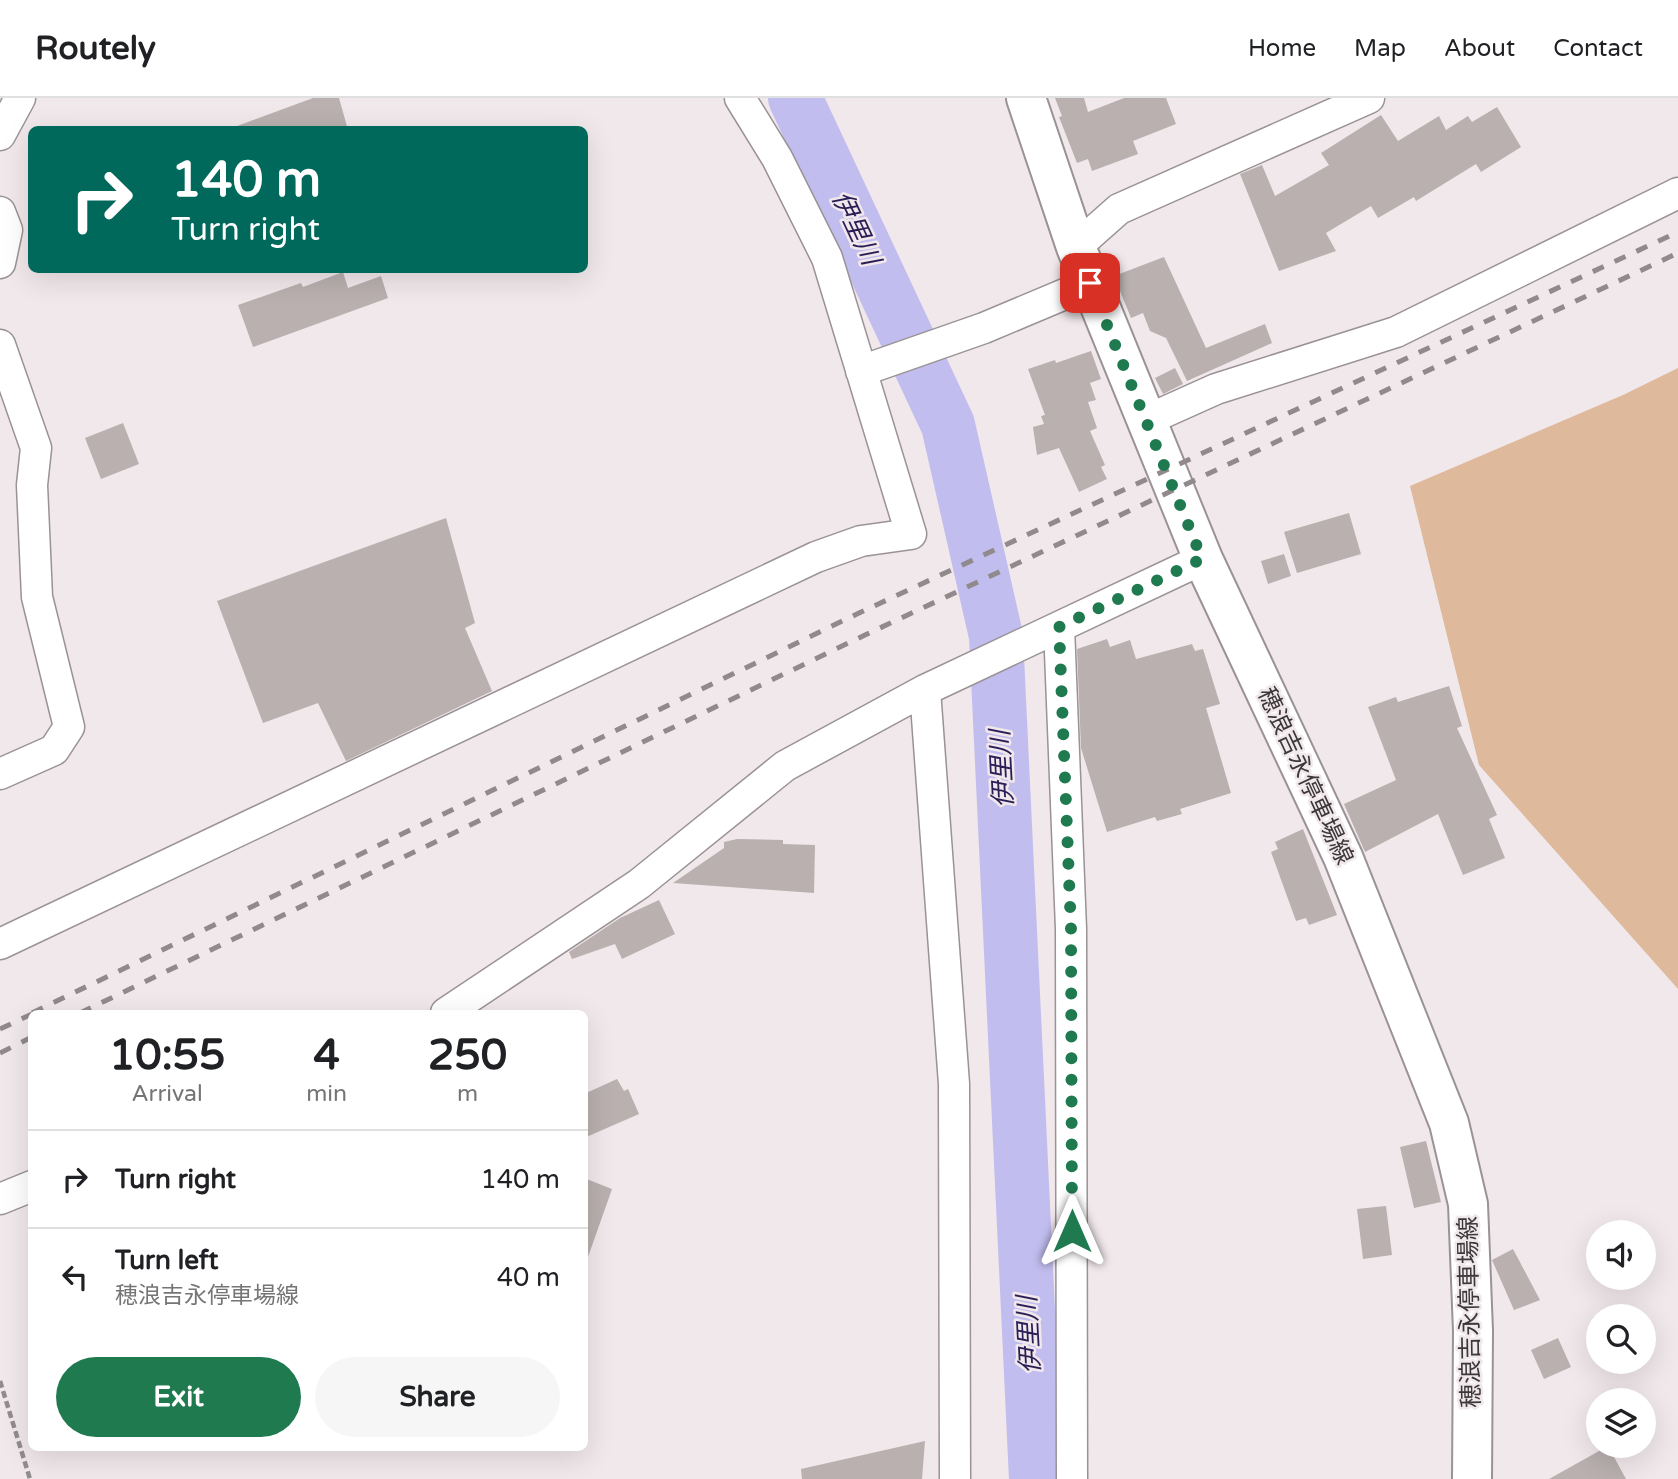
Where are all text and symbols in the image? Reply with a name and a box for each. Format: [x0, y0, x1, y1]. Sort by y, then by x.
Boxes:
text: Routely [35, 29, 156, 68]
text: Home [1248, 34, 1316, 63]
text: Map [1354, 34, 1406, 63]
text: About [1444, 34, 1515, 63]
text: Contact [1553, 34, 1643, 63]
text: 140 m [171, 151, 321, 210]
icon: right [56, 154, 147, 245]
water label: 伊里川 [825, 186, 888, 273]
text: Turn right [171, 211, 320, 249]
pin [1060, 253, 1120, 313]
icon: arrive [1071, 264, 1109, 302]
street label: 穂浪吉永停車場線 [1251, 683, 1359, 869]
water label: 伊里川 [984, 726, 1020, 809]
text: 10:55 [109, 1030, 225, 1081]
text: 4 [313, 1030, 340, 1081]
text: 250 [428, 1030, 507, 1081]
text: Arrival [132, 1080, 203, 1108]
text: min [306, 1080, 347, 1108]
text: m [457, 1080, 478, 1108]
icon: right [56, 1160, 94, 1198]
text: Turn right [115, 1164, 236, 1195]
text: 140 m [480, 1164, 560, 1195]
position arrow [1035, 1194, 1109, 1268]
street label: 穂浪吉永停車場線 [1454, 1216, 1486, 1408]
map controls [1586, 1220, 1656, 1458]
button: sound [1586, 1220, 1656, 1290]
text: Turn left [115, 1245, 218, 1276]
icon: left [56, 1258, 94, 1296]
text: 40 m [497, 1262, 560, 1293]
text: 穂浪吉永停車場線 [115, 1282, 299, 1310]
water label: 伊里川 [1011, 1292, 1047, 1375]
button: search [1586, 1304, 1656, 1374]
button: Exit [56, 1357, 301, 1437]
button: Share [315, 1357, 560, 1437]
button: layers [1586, 1388, 1656, 1458]

